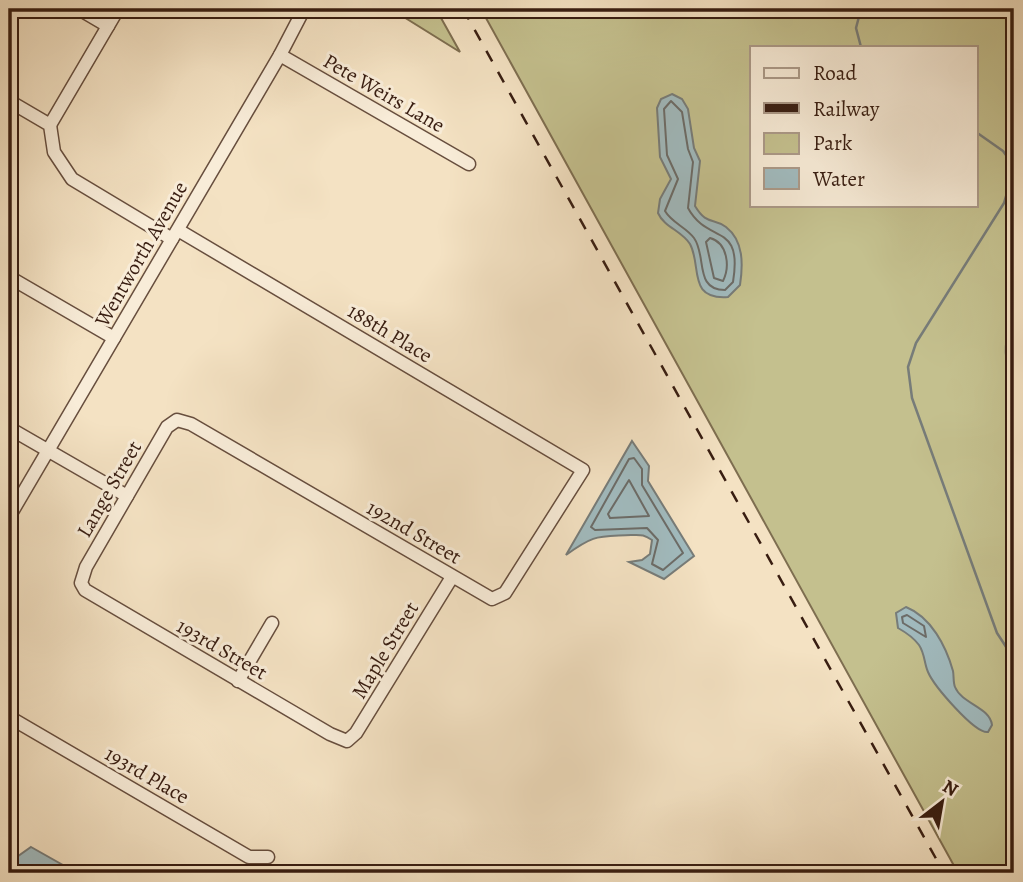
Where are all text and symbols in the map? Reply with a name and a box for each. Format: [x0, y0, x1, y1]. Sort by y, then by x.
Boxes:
legend [750, 46, 978, 206]
street label: Pete Weirs Lane [318, 47, 450, 139]
text: Road [813, 59, 857, 87]
text: Railway [813, 95, 880, 123]
text: Park [813, 129, 853, 157]
text: Water [812, 165, 865, 193]
street label: Wentworth Avenue [87, 176, 194, 333]
street label: 188th Place [342, 297, 438, 369]
street label: Lange Street [70, 435, 148, 543]
street label: 192nd Street [361, 494, 467, 570]
street label: Maple Street [345, 596, 425, 704]
street label: 193rd Street [172, 612, 273, 686]
street label: 193rd Place [100, 740, 194, 810]
north arrow [908, 766, 978, 836]
text: N [938, 774, 963, 803]

